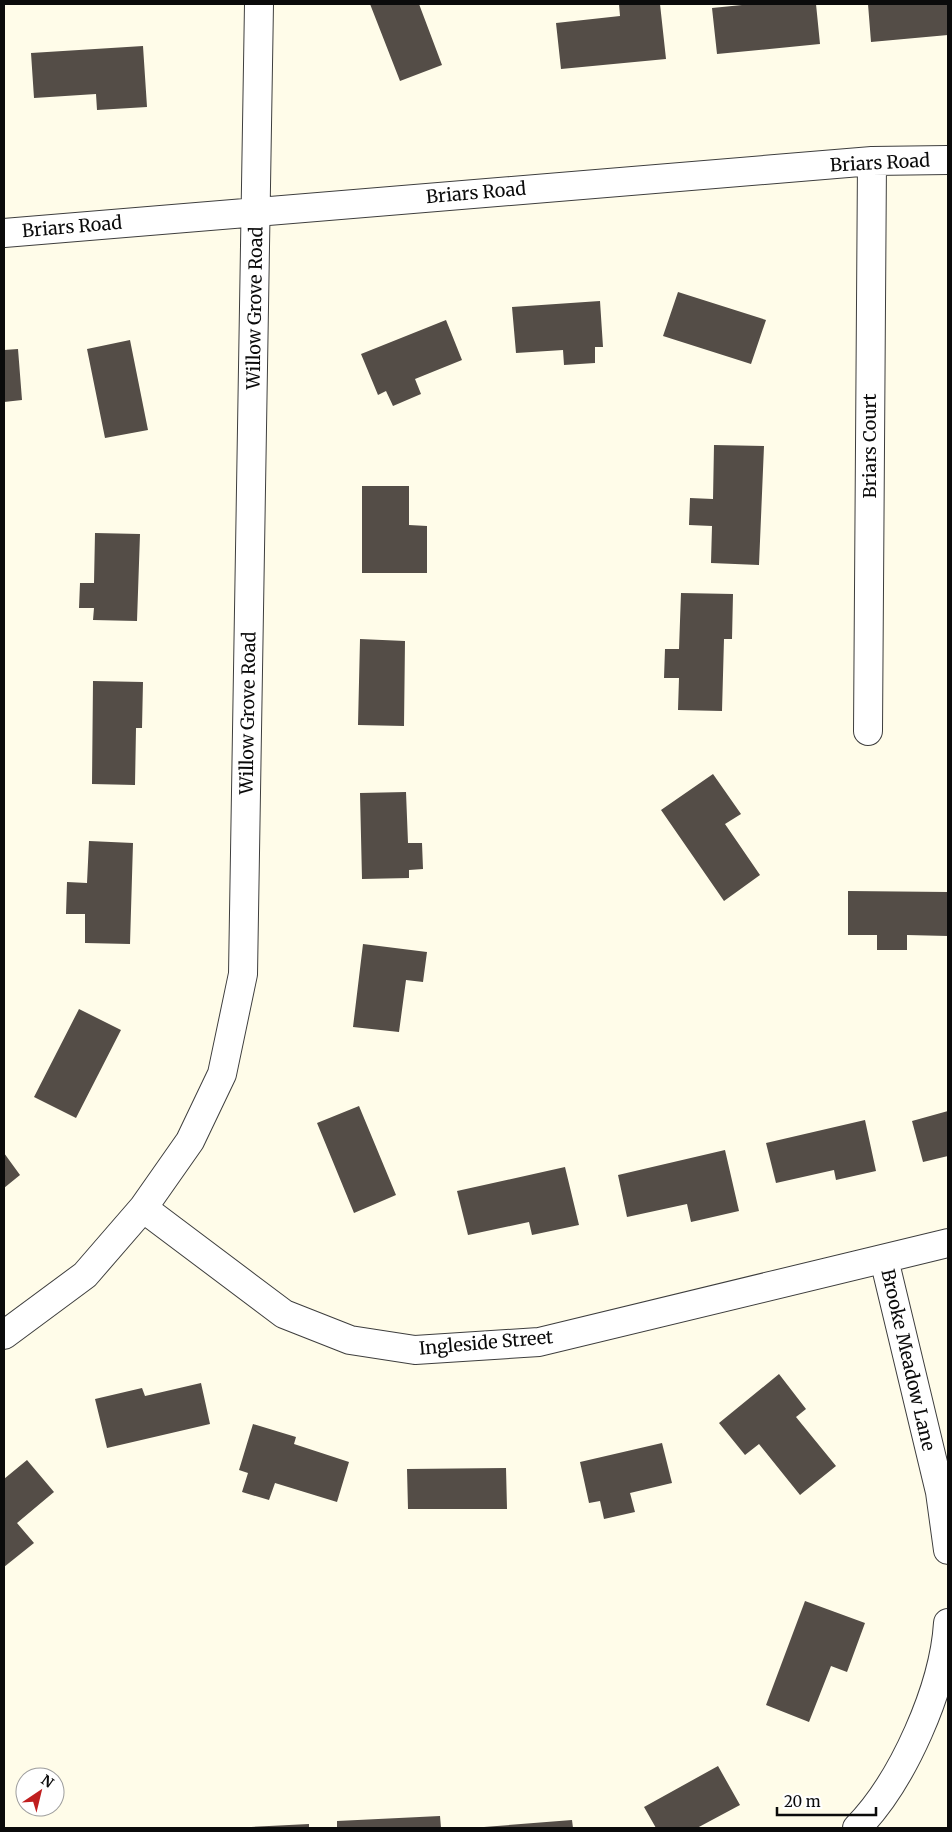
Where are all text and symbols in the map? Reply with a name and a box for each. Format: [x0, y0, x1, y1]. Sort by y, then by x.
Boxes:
street label: Briars Road [829, 148, 931, 177]
street label: Briars Road [425, 177, 527, 208]
street label: Briars Road [21, 211, 123, 242]
street label: Willow Grove Road [242, 226, 267, 391]
street label: Briars Court [858, 394, 881, 498]
street label: Willow Grove Road [235, 631, 260, 796]
street label: Brooke Meadow Lane [876, 1267, 941, 1453]
street label: Ingleside Street [418, 1325, 554, 1360]
north arrow [15, 1767, 65, 1817]
text: N [38, 1771, 57, 1792]
scale bar [777, 1784, 876, 1816]
text: 20 m [784, 1792, 821, 1811]

